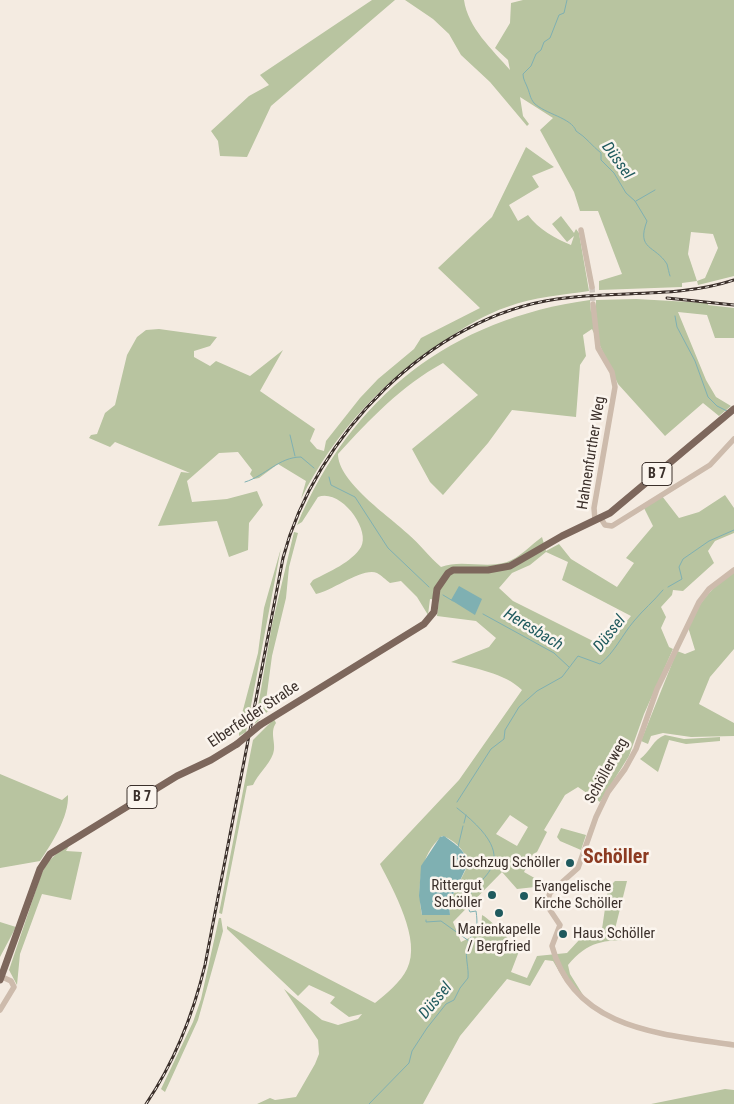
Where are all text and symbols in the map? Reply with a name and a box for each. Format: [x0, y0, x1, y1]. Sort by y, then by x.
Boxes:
water label: Düssel [597, 139, 637, 183]
street label: Hahnenfurther Weg [574, 395, 610, 511]
road number: B 7 [642, 462, 672, 486]
water label: Heresbach [500, 605, 566, 655]
water label: Düssel [590, 612, 630, 656]
street label: Elberfelder Straße [205, 678, 303, 752]
street label: Schöllerweg [582, 735, 632, 807]
road number: B 7 [127, 786, 157, 809]
district label: Schöller [583, 846, 649, 870]
place label: Löschzug Schöller [452, 854, 560, 872]
marker: Löschzug Schöller [564, 857, 576, 869]
place label: Rittergut Schöller [431, 877, 482, 912]
place label: Evangelische Kirche Schöller [534, 878, 623, 913]
marker: Rittergut Schöller [486, 889, 498, 901]
marker: Evangelische Kirche Schöller [518, 890, 530, 902]
marker: Marienkapelle / Bergfried [493, 907, 505, 919]
place label: Marienkapelle / Bergfried [457, 921, 541, 956]
place label: Haus Schöller [573, 925, 655, 943]
marker: Haus Schöller [557, 928, 569, 940]
water label: Düssel [415, 979, 457, 1023]

